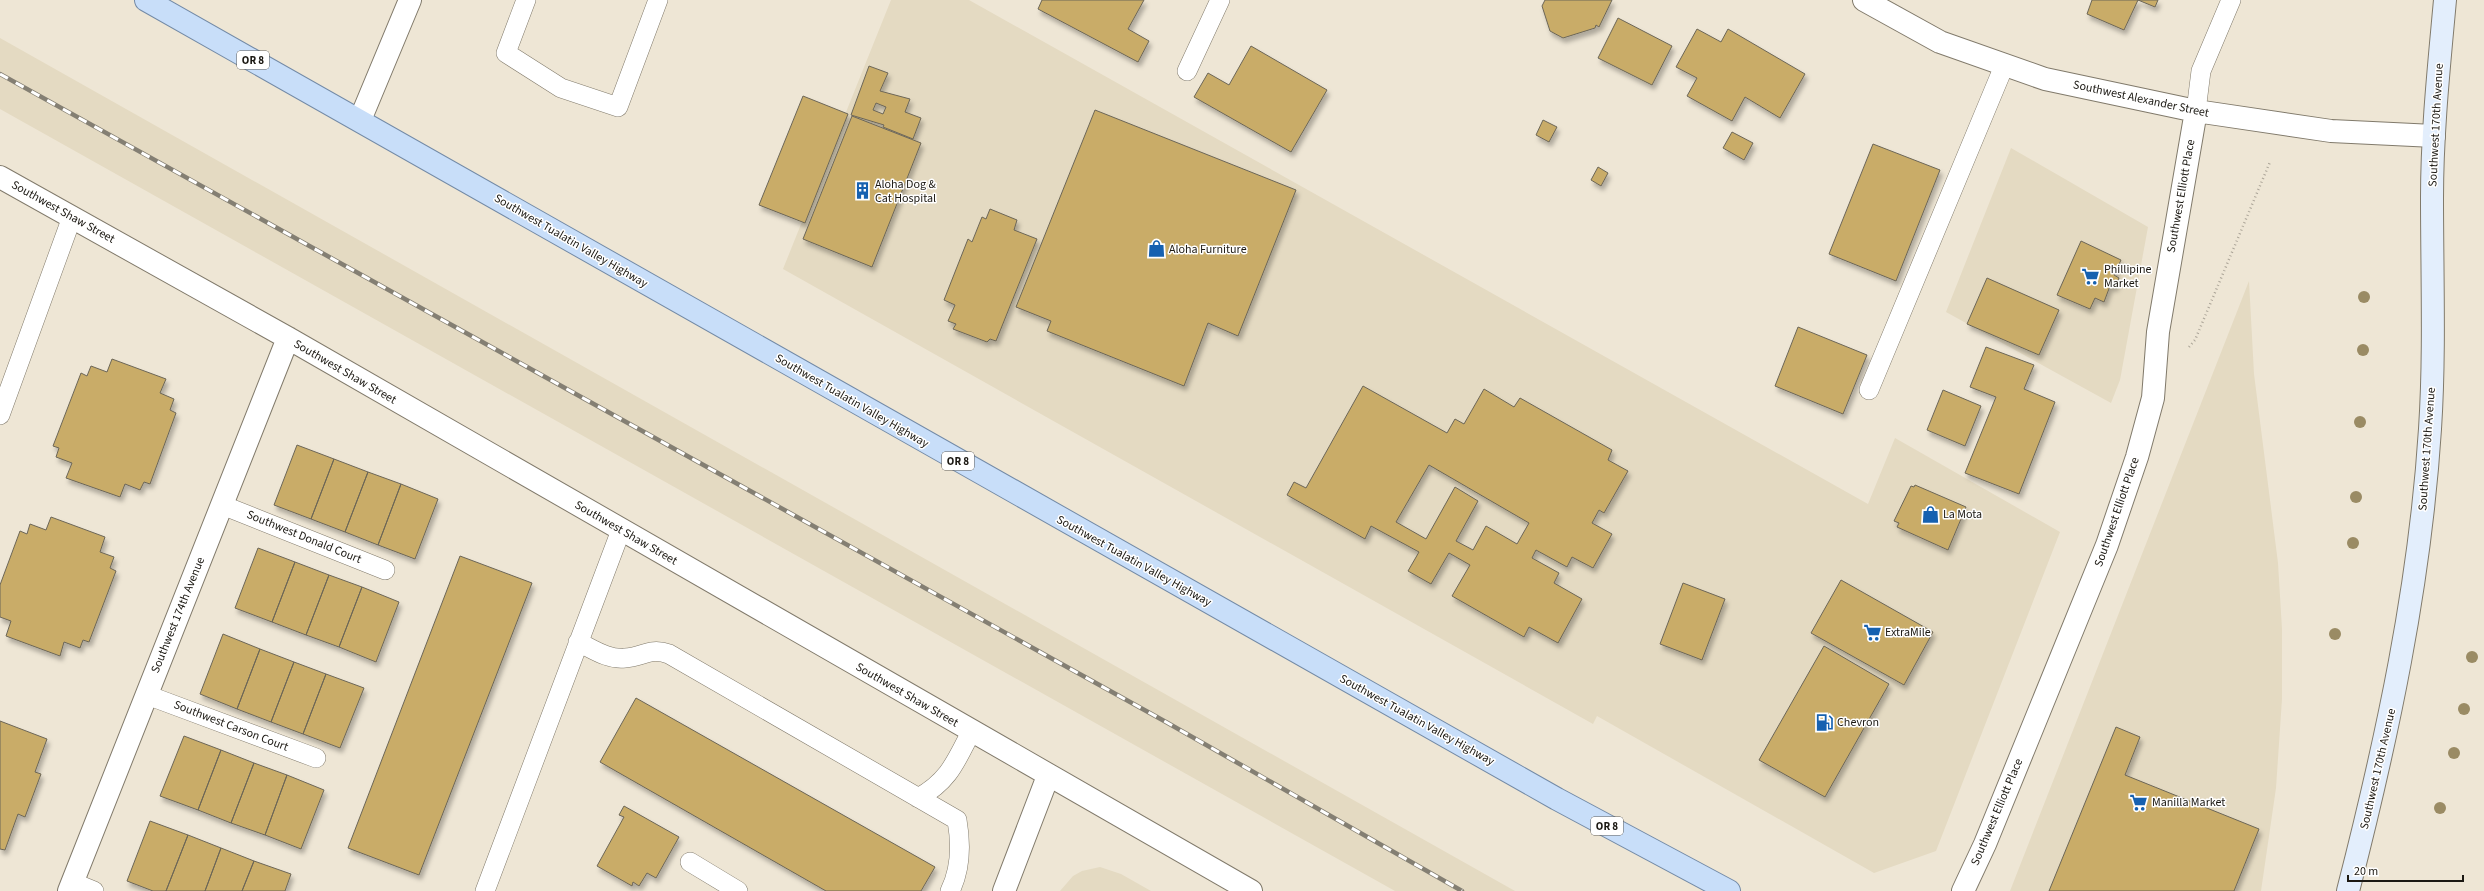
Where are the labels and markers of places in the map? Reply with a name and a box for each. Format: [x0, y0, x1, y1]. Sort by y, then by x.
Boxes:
place label: Aloha Dog & Cat Hospital [875, 176, 936, 207]
building icon: Aloha Dog & Cat Hospital [852, 181, 872, 201]
shop icon: Aloha Furniture [1146, 239, 1166, 259]
place label: Aloha Furniture [1169, 241, 1247, 258]
place label: Phillipine Market [2104, 261, 2152, 292]
supermarket icon: Phillipine Market [2081, 266, 2101, 286]
shop icon: La Mota [1920, 504, 1940, 524]
place label: La Mota [1943, 506, 1982, 523]
supermarket icon: ExtraMile [1862, 622, 1882, 642]
place label: ExtraMile [1885, 624, 1931, 641]
fuel station icon: Chevron [1814, 712, 1834, 732]
place label: Chevron [1837, 714, 1879, 731]
supermarket icon: Manilla Market [2129, 792, 2149, 812]
place label: Manilla Market [2152, 794, 2225, 811]

